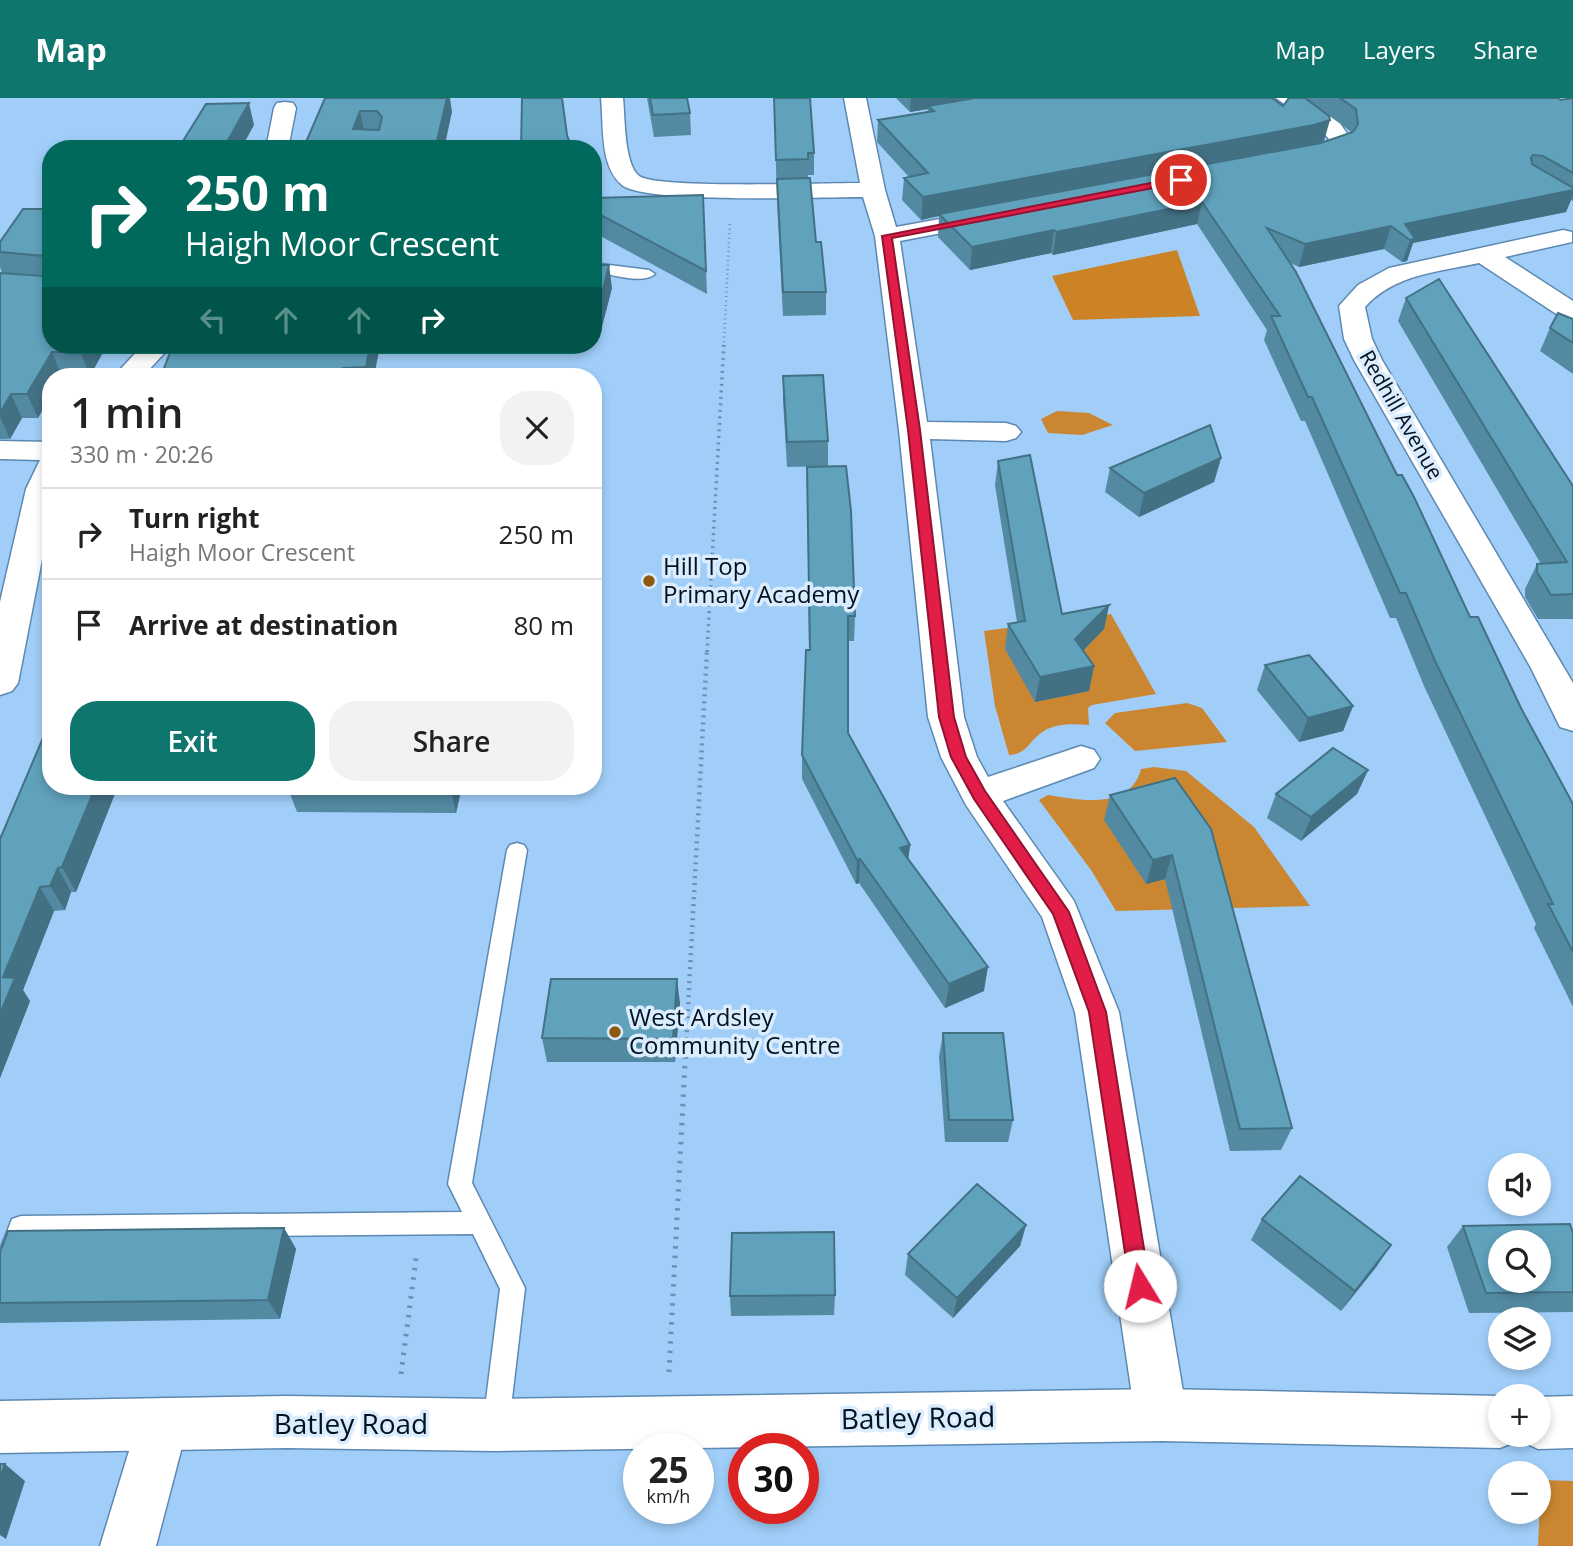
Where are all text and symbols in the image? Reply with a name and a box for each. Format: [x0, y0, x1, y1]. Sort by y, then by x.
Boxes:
text: Map [35, 27, 107, 72]
text: Map [1275, 33, 1325, 66]
text: Layers [1363, 33, 1436, 66]
text: Share [1474, 33, 1538, 66]
pin [1151, 150, 1211, 210]
text: 250 m [185, 159, 330, 225]
icon: arrive [1162, 161, 1200, 199]
icon: right [70, 168, 161, 259]
text: Haigh Moor Crescent [185, 222, 499, 265]
icon: left [194, 301, 232, 339]
icon: ahead [267, 301, 305, 339]
icon: ahead [340, 301, 378, 339]
icon: right [413, 301, 451, 339]
street label: Redhill Avenue [1354, 345, 1450, 484]
text: 1 min [70, 383, 183, 440]
button: close [500, 391, 574, 465]
text: 330 m · 20:26 [70, 438, 213, 470]
text: Turn right [129, 500, 260, 536]
icon: right [70, 515, 108, 553]
text: 250 m [499, 516, 574, 552]
text: Haigh Moor Crescent [129, 536, 355, 568]
place label: Hill Top Primary Academy [663, 549, 860, 610]
marker: Hill Top Primary Academy [641, 573, 657, 589]
icon: arrive [70, 606, 108, 644]
text: Arrive at destination [129, 607, 398, 643]
text: 80 m [513, 607, 574, 643]
button: Exit [70, 701, 315, 781]
button: Share [329, 701, 574, 781]
place label: West Ardsley Community Centre [629, 1000, 840, 1061]
marker: West Ardsley Community Centre [607, 1024, 623, 1040]
map controls [1488, 1153, 1551, 1524]
button: sound [1488, 1153, 1551, 1216]
button: search [1488, 1230, 1551, 1293]
position arrow [1103, 1249, 1177, 1323]
button: layers [1488, 1307, 1551, 1370]
button: + [1488, 1384, 1551, 1447]
street label: Batley Road [840, 1397, 996, 1437]
street label: Batley Road [274, 1404, 428, 1442]
speed limit sign: 30 [728, 1433, 819, 1524]
text: 25 [648, 1446, 689, 1493]
button: − [1488, 1461, 1551, 1524]
text: km/h [647, 1484, 690, 1508]

